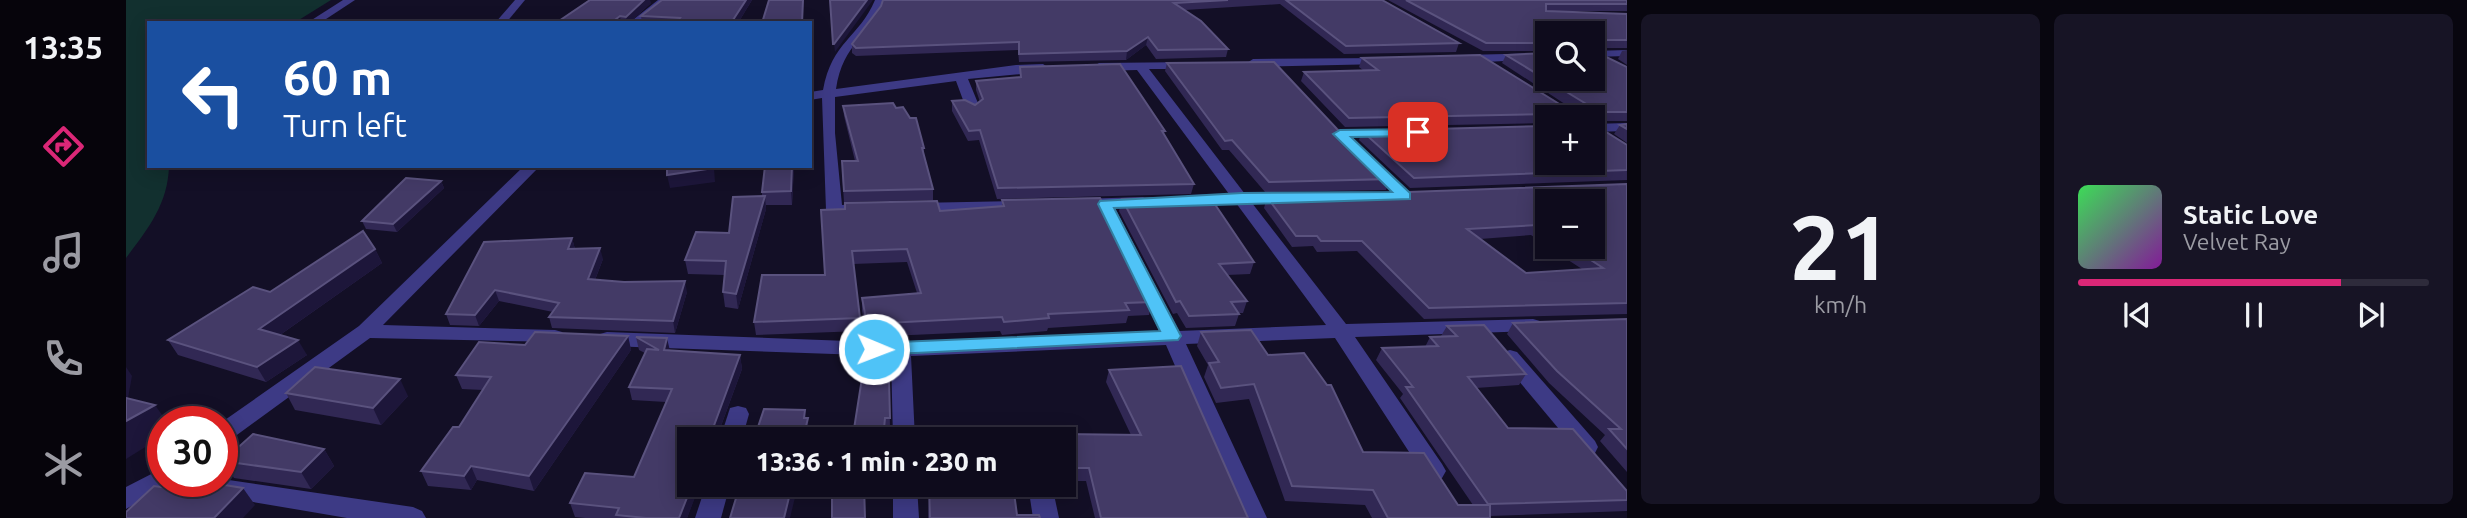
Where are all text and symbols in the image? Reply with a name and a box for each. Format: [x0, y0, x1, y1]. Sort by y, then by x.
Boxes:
map controls [1535, 21, 1605, 259]
button: search [1535, 21, 1605, 91]
text: 13:35 [23, 29, 103, 65]
icon: left [168, 49, 259, 140]
text: 60 m [283, 49, 392, 104]
pin [1388, 102, 1448, 162]
button: + [1535, 105, 1605, 175]
text: Turn left [283, 107, 407, 143]
icon: arrive [1399, 113, 1437, 151]
icon: directions [39, 122, 88, 171]
button: − [1535, 189, 1605, 259]
text: 21 [1789, 195, 1892, 297]
text: Static Love [2183, 200, 2318, 229]
icon: music [39, 228, 88, 277]
text: Velvet Ray [2183, 229, 2291, 254]
text: km/h [1814, 292, 1867, 317]
icon: previous [2118, 296, 2156, 334]
icon: pause [2235, 296, 2273, 334]
icon: next [2352, 296, 2390, 334]
position arrow [837, 312, 911, 386]
icon: phone [39, 334, 88, 383]
speed limit sign: 30 [147, 406, 238, 497]
icon: climate [39, 440, 88, 489]
text: 13:36 · 1 min · 230 m [756, 447, 997, 476]

